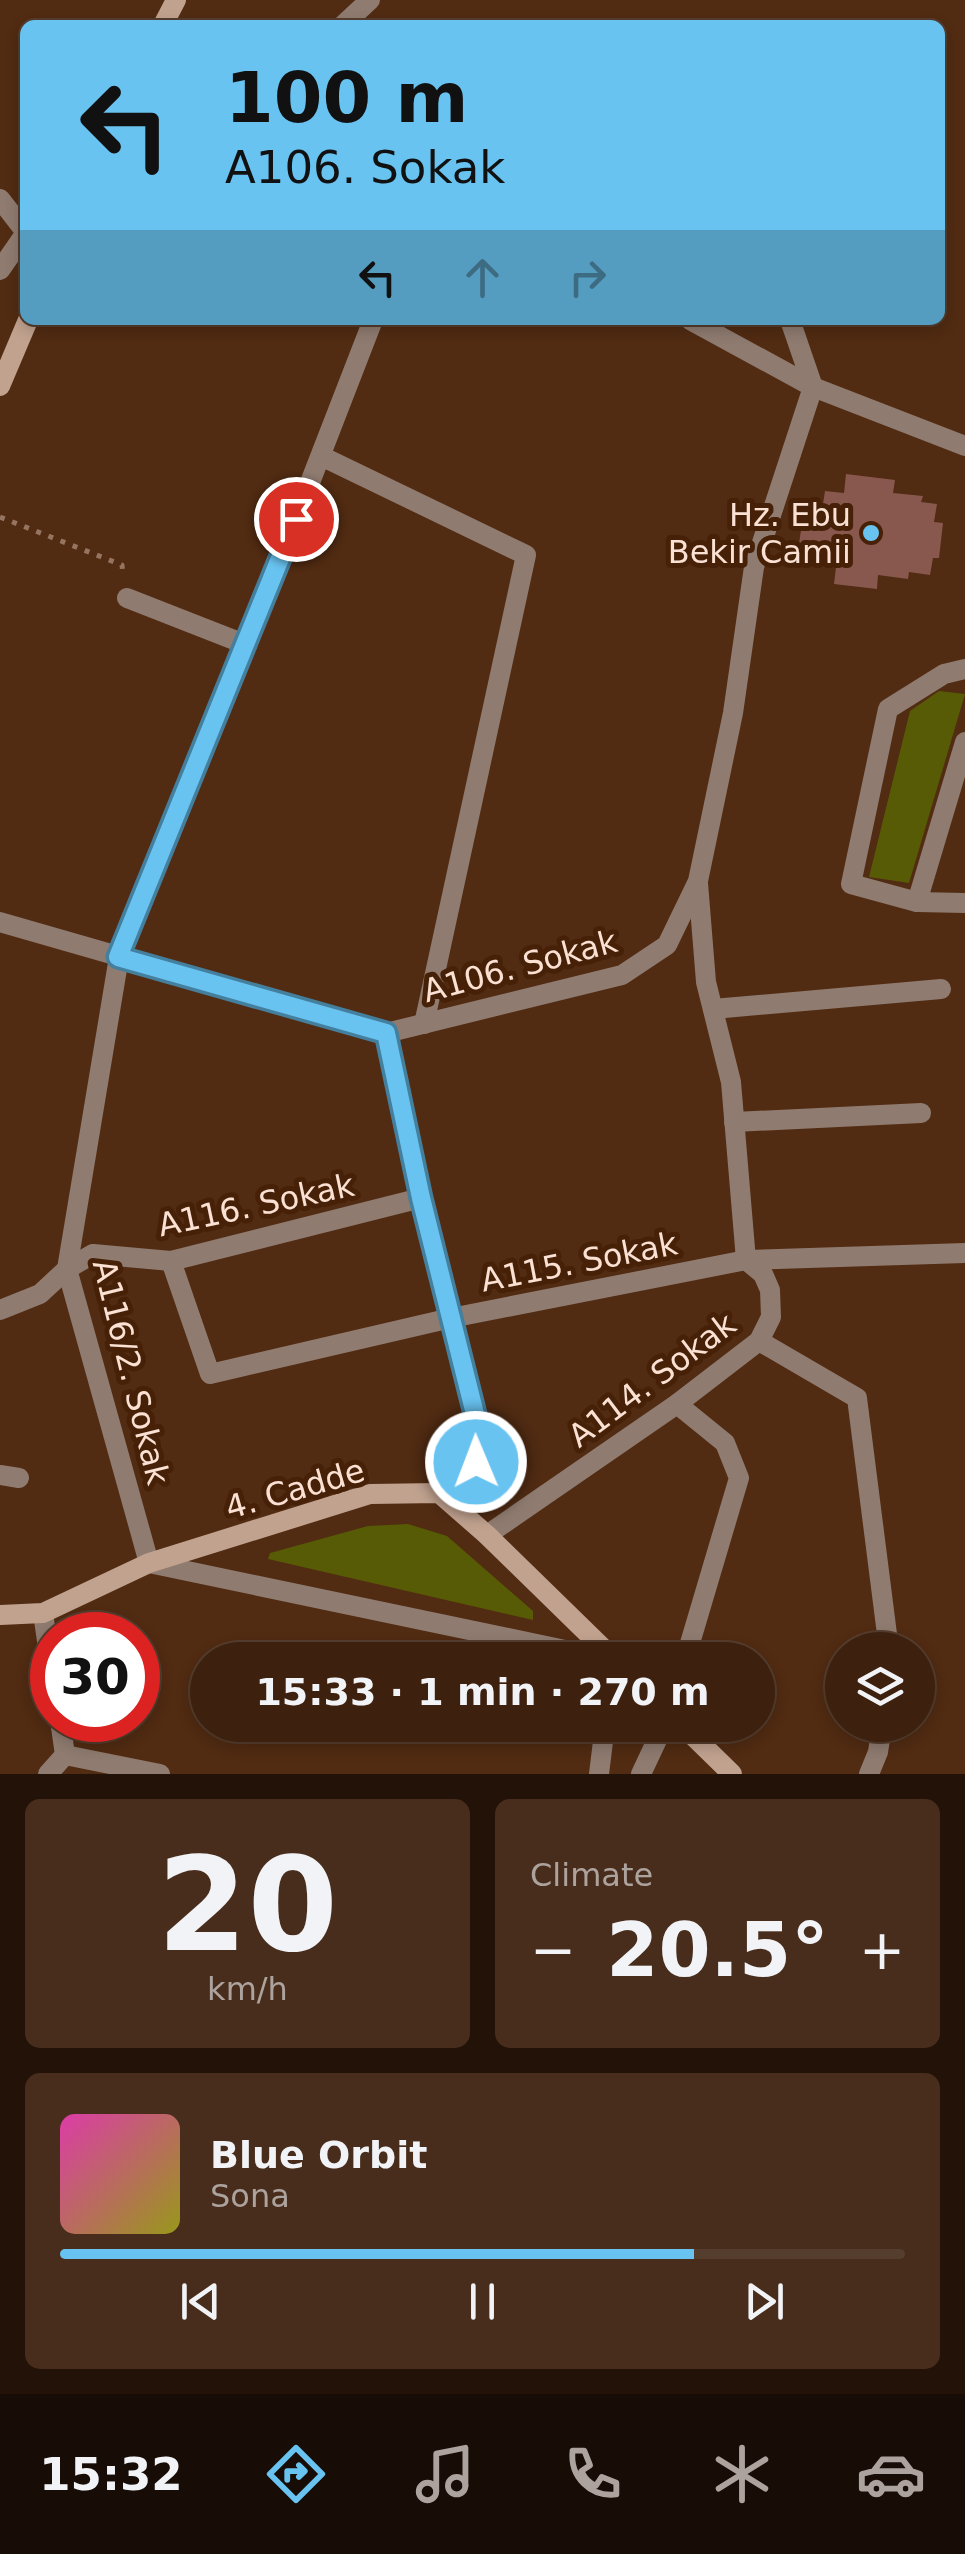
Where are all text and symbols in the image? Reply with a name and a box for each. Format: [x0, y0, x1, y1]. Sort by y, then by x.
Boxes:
text: 100 m [225, 57, 468, 139]
icon: left [60, 60, 190, 190]
text: A106. Sokak [225, 141, 505, 194]
icon: left [350, 250, 405, 305]
icon: ahead [455, 250, 510, 305]
icon: right [560, 250, 615, 305]
pin [254, 477, 339, 562]
icon: arrive [269, 492, 324, 547]
place label: Hz. Ebu Bekir Camii [668, 496, 851, 571]
marker: Hz. Ebu Bekir Camii [860, 522, 882, 544]
street label: A106. Sokak [419, 922, 622, 1010]
street label: A116. Sokak [155, 1166, 358, 1244]
street label: A115. Sokak [478, 1224, 681, 1300]
street label: A116/2. Sokak [85, 1256, 177, 1489]
street label: A114. Sokak [561, 1305, 743, 1455]
position arrow [424, 1410, 528, 1514]
street label: 4. Cadde [221, 1451, 369, 1527]
speed limit sign: 30 [30, 1612, 160, 1742]
map controls [825, 1632, 935, 1742]
button: layers [825, 1632, 935, 1742]
text: 15:33 · 1 min · 270 m [255, 1670, 710, 1714]
text: 20 [157, 1829, 338, 1981]
text: Climate [530, 1856, 653, 1894]
text: 20.5° [606, 1906, 829, 1994]
text: − [530, 1918, 576, 1982]
text: + [859, 1918, 905, 1982]
text: km/h [207, 1970, 288, 2008]
text: Blue Orbit [210, 2133, 427, 2177]
text: Sona [210, 2177, 290, 2215]
icon: previous [173, 2274, 228, 2329]
icon: pause [455, 2274, 510, 2329]
icon: next [737, 2274, 792, 2329]
icon: directions [261, 2439, 331, 2509]
icon: music [410, 2439, 480, 2509]
icon: phone [558, 2439, 628, 2509]
icon: climate [707, 2439, 777, 2509]
icon: car [856, 2439, 926, 2509]
text: 15:32 [39, 2448, 183, 2501]

